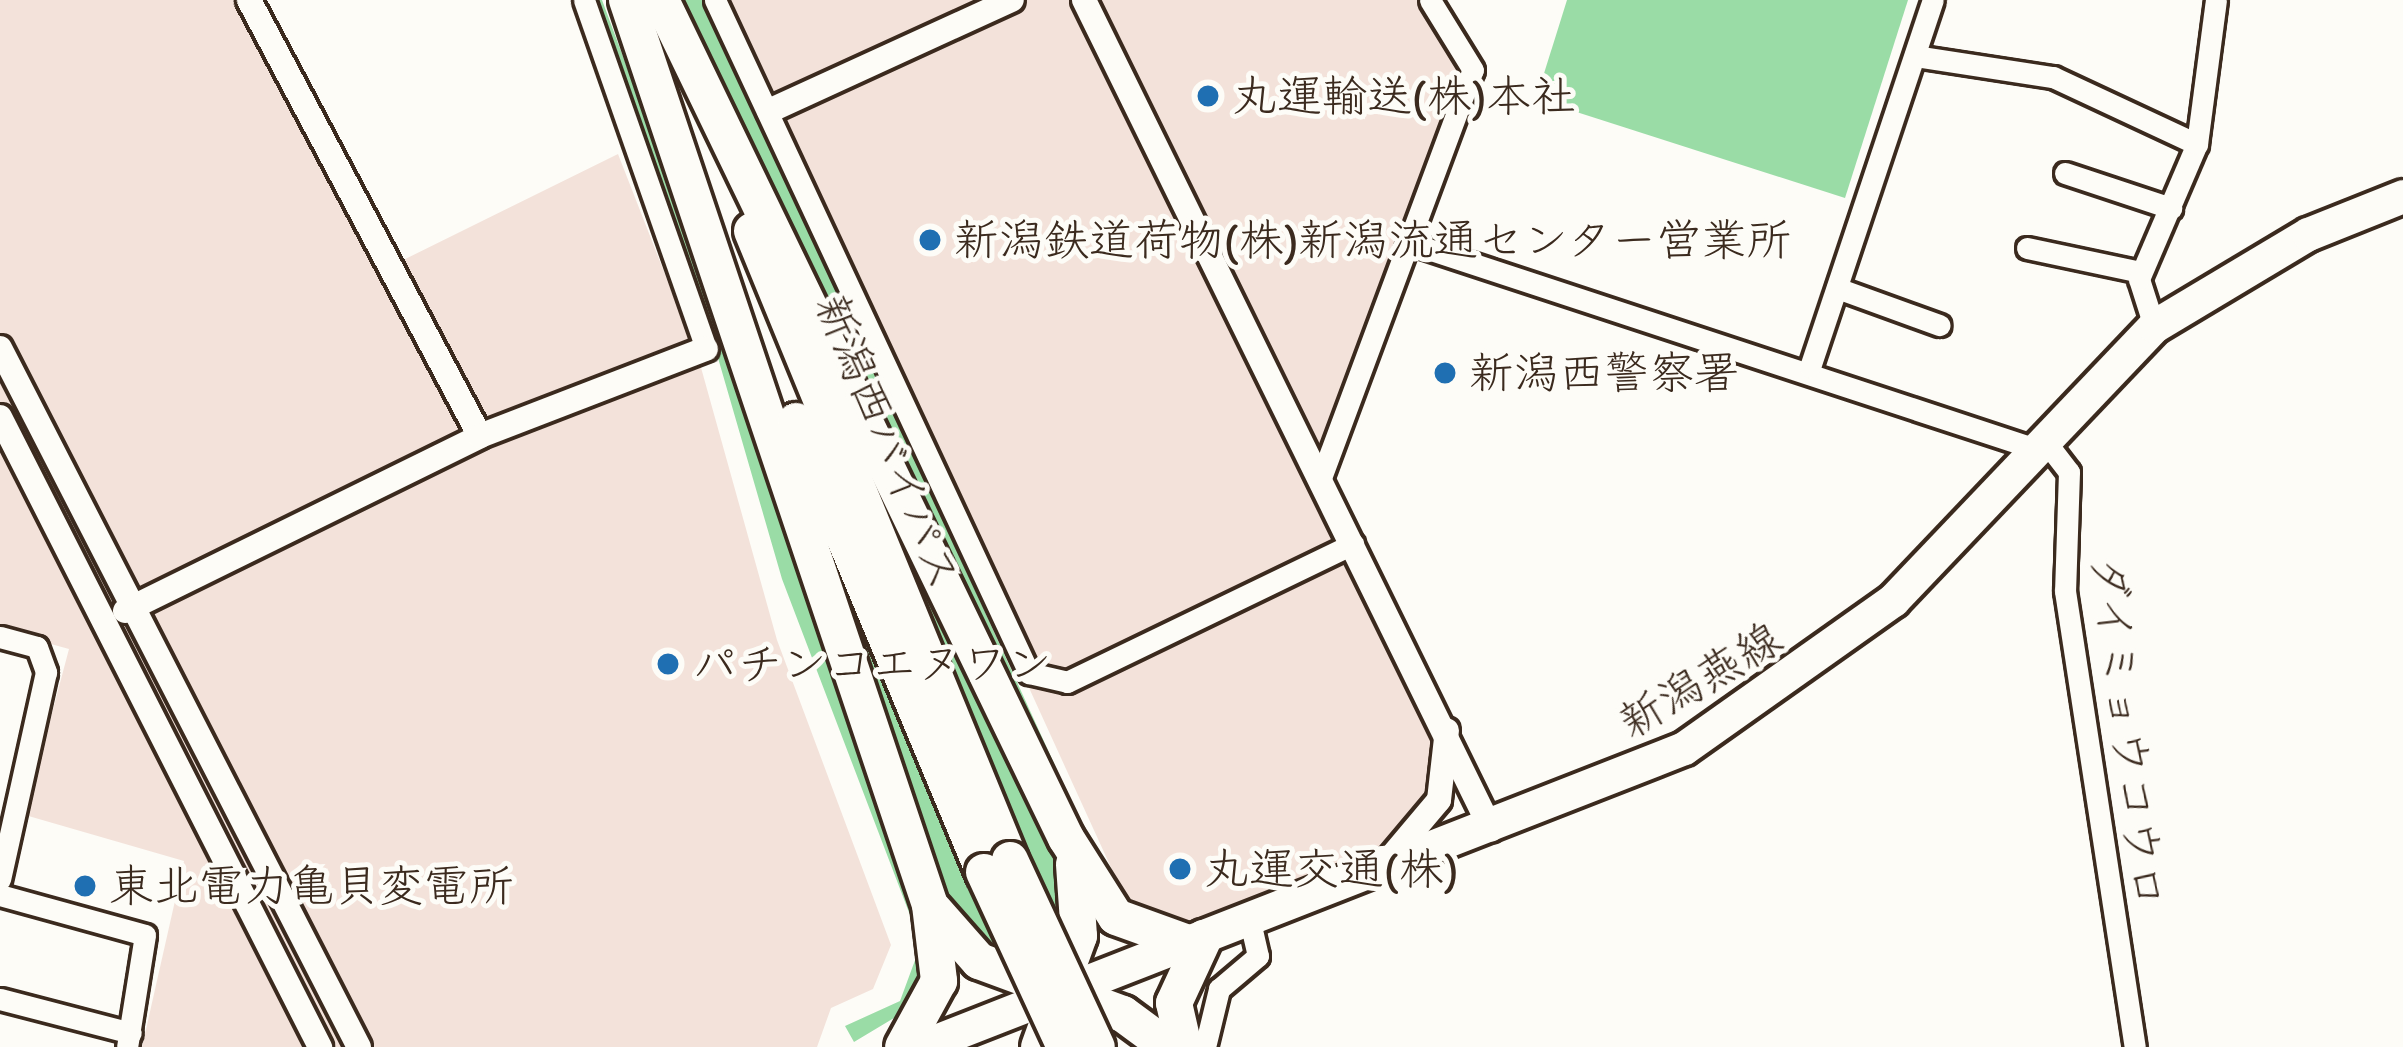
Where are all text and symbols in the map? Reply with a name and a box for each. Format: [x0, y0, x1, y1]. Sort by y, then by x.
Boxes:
place label: 丸運輸送(株)本社 [1232, 69, 1576, 123]
marker: 丸運輸送(株)本社 [1195, 83, 1221, 109]
place label: 新潟鉄道荷物(株)新潟流通センター営業所 [954, 213, 1793, 267]
marker: 新潟鉄道荷物(株)新潟流通センター営業所 [917, 227, 943, 253]
street label: 新潟西バイパス [804, 286, 972, 598]
place label: 新潟西警察署 [1469, 346, 1739, 400]
marker: 新潟西警察署 [1432, 360, 1458, 386]
street label: ダイミョウコウロ [2079, 550, 2177, 914]
street label: 新潟燕線 [1609, 611, 1791, 749]
place label: パチンコエヌワン [692, 637, 1052, 691]
marker: パチンコエヌワン [655, 651, 681, 677]
place label: 丸運交通(株) [1204, 842, 1458, 896]
marker: 丸運交通(株) [1167, 856, 1193, 882]
place label: 東北電力亀貝変電所 [109, 859, 514, 913]
marker: 東北電力亀貝変電所 [72, 873, 98, 899]

